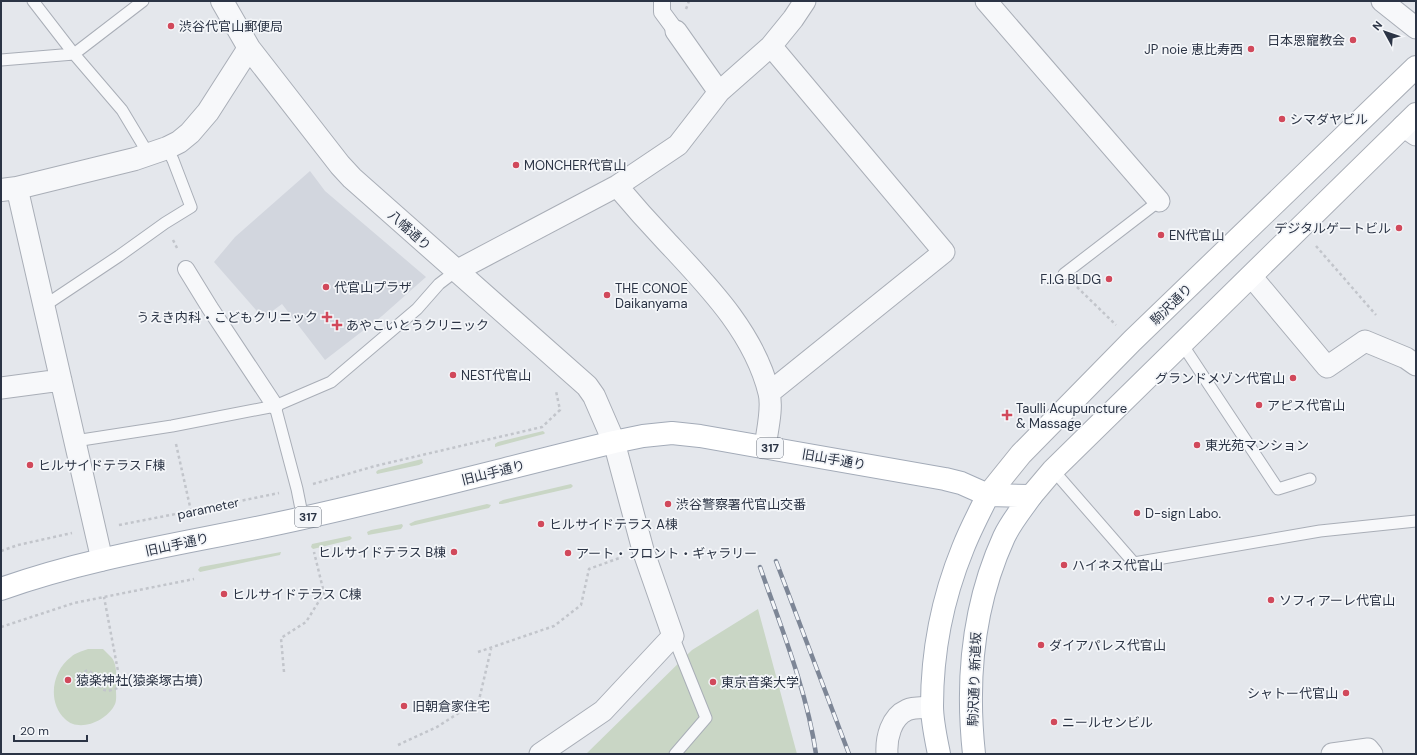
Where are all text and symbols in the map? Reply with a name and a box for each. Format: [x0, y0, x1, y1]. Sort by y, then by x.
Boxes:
north arrow [1365, 12, 1405, 52]
place label: 渋谷代官山郵便局 [179, 18, 283, 35]
text: N [1369, 18, 1385, 33]
marker: 渋谷代官山郵便局 [166, 21, 176, 31]
place label: 日本恩寵教会 [1267, 32, 1345, 49]
marker: 日本恩寵教会 [1348, 35, 1358, 45]
place label: JP noie 恵比寿西 [1144, 41, 1243, 58]
marker: JP noie 恵比寿西 [1246, 44, 1256, 54]
place label: シマダヤビル [1290, 111, 1368, 128]
marker: シマダヤビル [1277, 114, 1287, 124]
place label: MONCHER代官山 [524, 157, 626, 174]
marker: MONCHER代官山 [511, 160, 521, 170]
street label: 八幡通り [385, 207, 435, 254]
place label: デジタルゲートビル [1274, 220, 1391, 237]
marker: デジタルゲートビル [1394, 223, 1404, 233]
place label: EN代官山 [1169, 227, 1224, 244]
marker: EN代官山 [1156, 230, 1166, 240]
place label: F.I.G BLDG [1040, 271, 1101, 288]
marker: F.I.G BLDG [1104, 274, 1114, 284]
place label: 代官山プラザ [334, 279, 412, 296]
place label: THE CONOE Daikanyama [615, 280, 688, 312]
street label: 駒沢通り [1147, 280, 1196, 329]
marker: 代官山プラザ [321, 282, 331, 292]
marker: THE CONOE Daikanyama [602, 290, 612, 300]
place label: うえき内科・こどもクリニック [136, 309, 318, 326]
marker: うえき内科・こどもクリニック [321, 311, 333, 323]
place label: あやこいとうクリニック [346, 317, 489, 334]
marker: あやこいとうクリニック [331, 319, 343, 331]
place label: NEST代官山 [461, 367, 531, 384]
marker: NEST代官山 [448, 370, 458, 380]
place label: グランドメゾン代官山 [1155, 370, 1285, 387]
marker: グランドメゾン代官山 [1288, 373, 1298, 383]
place label: アピス代官山 [1267, 397, 1345, 414]
place label: Taulli Acupuncture & Massage [1016, 400, 1127, 432]
marker: アピス代官山 [1254, 400, 1264, 410]
marker: Taulli Acupuncture & Massage [1001, 409, 1013, 421]
place label: 東光苑マンション [1205, 437, 1309, 454]
road number: 317 [757, 438, 783, 458]
marker: 東光苑マンション [1192, 440, 1202, 450]
street label: 旧山手通り [800, 445, 867, 474]
street label: 旧山手通り [460, 456, 527, 489]
place label: ヒルサイドテラス F棟 [38, 457, 165, 474]
marker: ヒルサイドテラス F棟 [25, 460, 35, 470]
street label: parameter [176, 494, 241, 523]
place label: 渋谷警察署代官山交番 [676, 496, 806, 513]
marker: 渋谷警察署代官山交番 [663, 499, 673, 509]
place label: D-sign Labo. [1145, 505, 1222, 522]
road number: 317 [295, 507, 321, 527]
marker: D-sign Labo. [1132, 508, 1142, 518]
place label: ヒルサイドテラス A棟 [549, 516, 678, 533]
marker: ヒルサイドテラス A棟 [536, 519, 546, 529]
street label: 旧山手通り [144, 529, 211, 560]
place label: ヒルサイドテラス B棟 [318, 544, 446, 561]
place label: アート・フロント・ギャラリー [576, 545, 757, 562]
marker: ヒルサイドテラス B棟 [449, 547, 459, 557]
marker: アート・フロント・ギャラリー [563, 548, 573, 558]
place label: ハイネス代官山 [1072, 557, 1163, 574]
marker: ハイネス代官山 [1059, 560, 1069, 570]
place label: ヒルサイドテラス C棟 [232, 586, 362, 603]
marker: ヒルサイドテラス C棟 [219, 589, 229, 599]
place label: ソフィアーレ代官山 [1279, 592, 1395, 609]
marker: ソフィアーレ代官山 [1266, 595, 1276, 605]
street label: 駒沢通り 新道坂 [964, 632, 985, 727]
place label: ダイアパレス代官山 [1049, 637, 1166, 654]
marker: ダイアパレス代官山 [1036, 640, 1046, 650]
place label: 猿楽神社(猿楽塚古墳) [76, 672, 203, 689]
place label: 東京音楽大学 [721, 674, 799, 691]
marker: 猿楽神社(猿楽塚古墳) [63, 675, 73, 685]
marker: 東京音楽大学 [708, 677, 718, 687]
place label: シャトー代官山 [1247, 685, 1338, 702]
marker: シャトー代官山 [1341, 688, 1351, 698]
place label: 旧朝倉家住宅 [412, 698, 490, 715]
marker: 旧朝倉家住宅 [399, 701, 409, 711]
place label: ニールセンビル [1062, 714, 1153, 731]
scale bar [14, 717, 87, 743]
marker: ニールセンビル [1049, 717, 1059, 727]
text: 20 m [20, 723, 49, 739]

